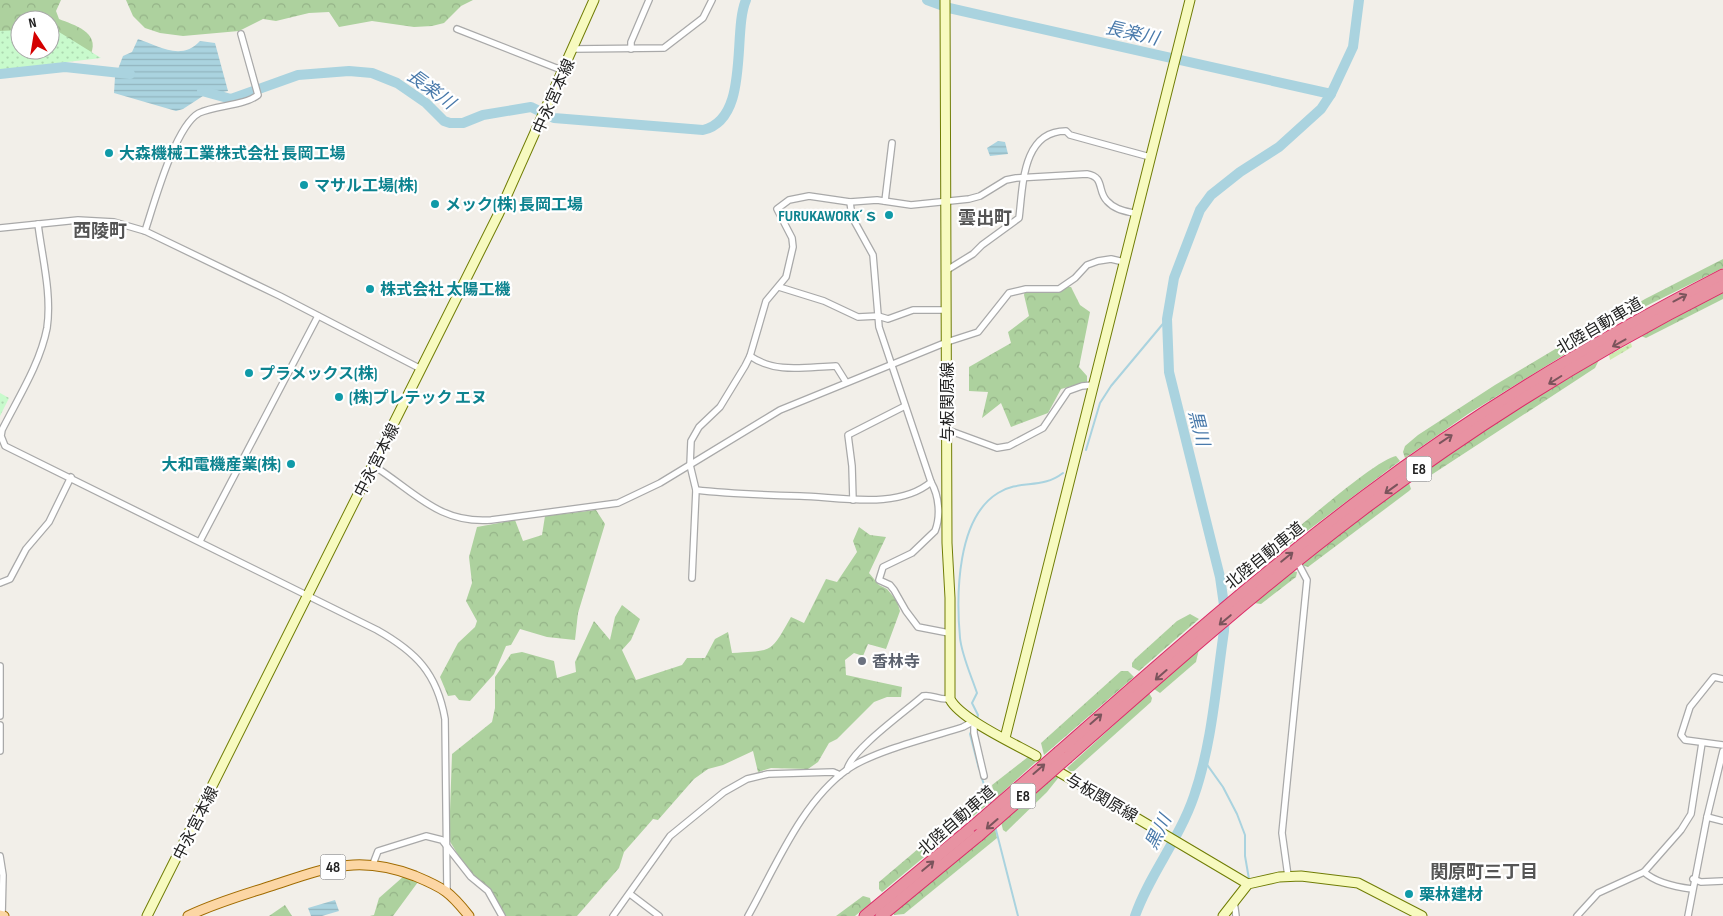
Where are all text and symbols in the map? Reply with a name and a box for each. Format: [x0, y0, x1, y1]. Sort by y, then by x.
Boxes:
north arrow [10, 10, 60, 60]
text: N [27, 14, 38, 32]
water label: 長楽川 [1103, 17, 1163, 50]
street label: 中永宮本線 [529, 56, 579, 137]
water label: 長楽川 [403, 65, 460, 115]
place label: 大森機械工業株式会社 長岡工場 [119, 144, 346, 164]
marker: 大森機械工業株式会社 長岡工場 [103, 147, 115, 159]
place label: マサル工場(株) [314, 177, 417, 196]
marker: マサル工場(株) [298, 179, 310, 191]
place label: メック(株) 長岡工場 [445, 196, 583, 215]
marker: メック(株) 長岡工場 [429, 198, 441, 210]
place label: FURUKAWORK´ｓ [778, 207, 879, 226]
district label: 雲出町 [958, 208, 1012, 229]
marker: FURUKAWORK´ｓ [883, 209, 895, 221]
district label: 西陵町 [73, 221, 127, 242]
place label: 株式会社 太陽工機 [380, 280, 511, 300]
marker: 株式会社 太陽工機 [364, 283, 376, 295]
one-way arrow [1672, 293, 1687, 302]
street label: 北陸自動車道 [1553, 294, 1646, 359]
one-way arrow [1611, 338, 1626, 348]
street label: 与板関原線 [939, 362, 958, 442]
place label: プラメックス(株) [259, 365, 377, 384]
marker: プラメックス(株) [243, 367, 255, 379]
one-way arrow [1549, 376, 1563, 386]
place label: (株)プレテック エヌ [349, 389, 487, 408]
marker: (株)プレテック エヌ [333, 391, 345, 403]
water label: 黒川 [1184, 408, 1214, 450]
street label: 中永宮本線 [351, 421, 404, 501]
one-way arrow [1438, 434, 1452, 444]
place label: 大和電機産業(株) [162, 455, 281, 475]
road number: E8 [1406, 456, 1432, 482]
marker: 大和電機産業(株) [285, 458, 297, 470]
one-way arrow [1385, 484, 1398, 495]
street label: 北陸自動車道 [1222, 519, 1308, 594]
one-way arrow [1280, 551, 1293, 562]
one-way arrow [1218, 615, 1231, 626]
place label: 香林寺 [872, 653, 920, 672]
marker: 香林寺 [856, 655, 868, 667]
one-way arrow [1154, 670, 1167, 681]
one-way arrow [1089, 714, 1102, 725]
one-way arrow [1033, 763, 1046, 775]
street label: 与板関原線 [1062, 770, 1141, 827]
street label: 北陸自動車道 [915, 782, 999, 860]
street label: 中永宮本線 [170, 784, 223, 864]
road number: E8 [1010, 784, 1036, 808]
water label: 黒川 [1141, 810, 1177, 853]
one-way arrow [985, 818, 998, 830]
road number: 48 [320, 854, 346, 880]
one-way arrow [921, 860, 934, 871]
district label: 関原町三丁目 [1430, 862, 1538, 883]
place label: 栗林建材 [1419, 885, 1483, 905]
marker: 栗林建材 [1403, 888, 1415, 900]

